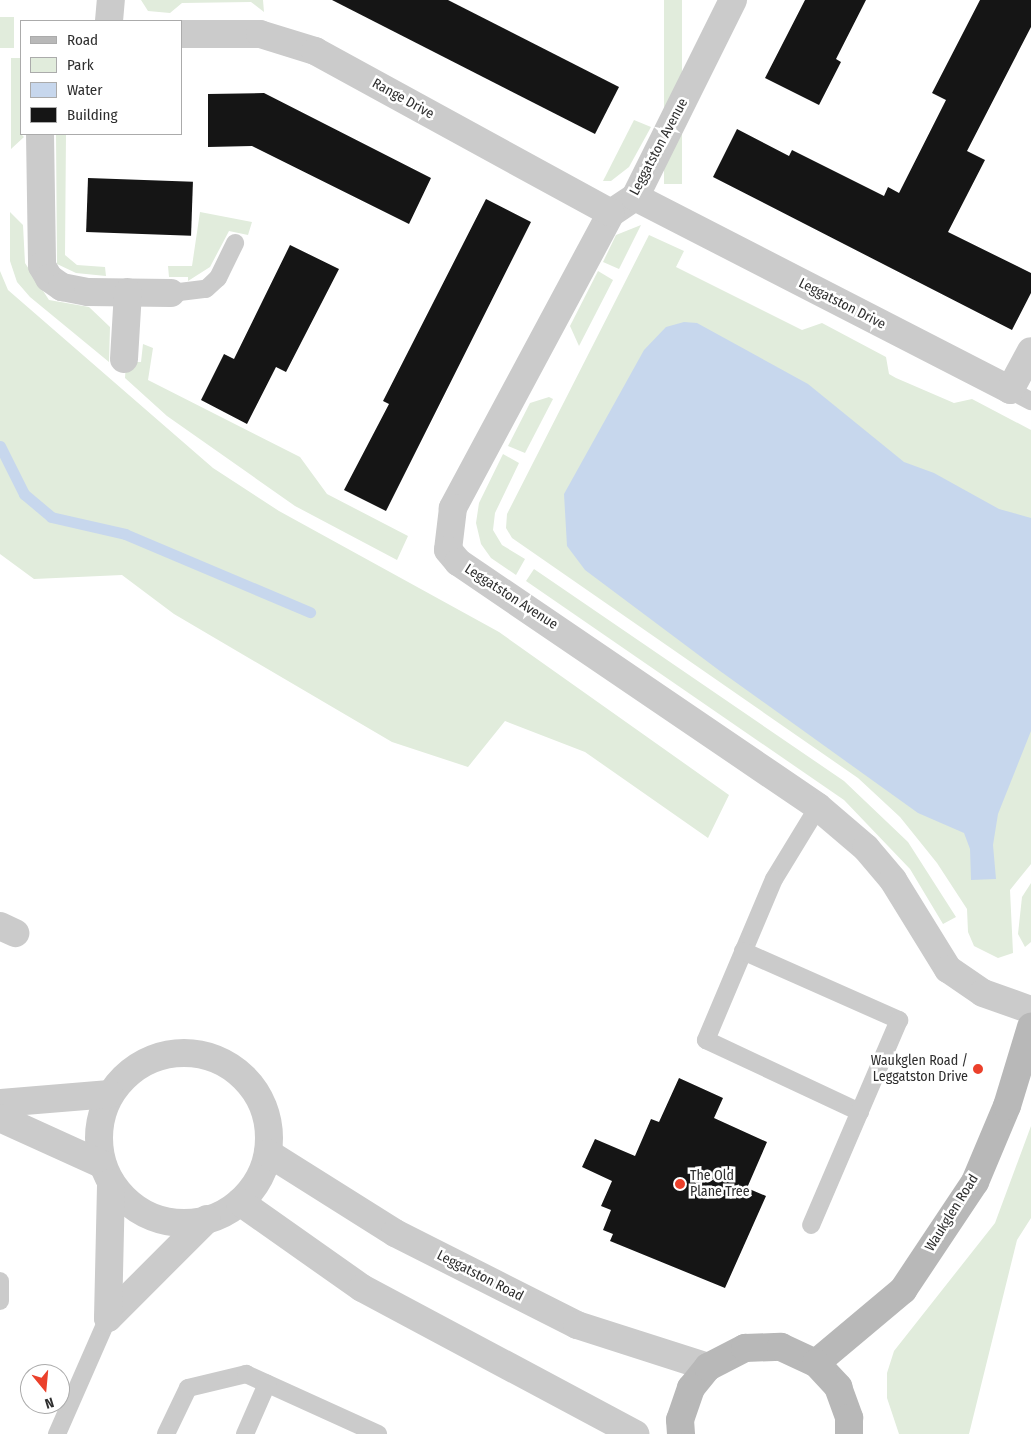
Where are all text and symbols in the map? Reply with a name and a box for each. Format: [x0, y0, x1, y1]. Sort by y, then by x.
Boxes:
legend [20, 20, 182, 135]
text: Road [67, 31, 98, 49]
text: Park [67, 56, 94, 74]
street label: Range Drive [369, 75, 437, 123]
text: Water [67, 81, 102, 99]
street label: Leggatston Avenue [626, 96, 692, 198]
text: Building [67, 106, 118, 124]
street label: Leggatston Drive [796, 275, 888, 333]
street label: Leggatston Avenue [461, 561, 561, 633]
place label: Waukglen Road / Leggatston Drive [871, 1053, 968, 1086]
marker: Waukglen Road / Leggatston Drive [972, 1063, 984, 1075]
place label: The Old Plane Tree [690, 1168, 750, 1200]
street label: Waukglen Road [922, 1171, 982, 1255]
marker: The Old Plane Tree [674, 1178, 686, 1190]
street label: Leggatston Road [434, 1247, 526, 1305]
north arrow [20, 1364, 70, 1414]
text: N [43, 1394, 56, 1412]

